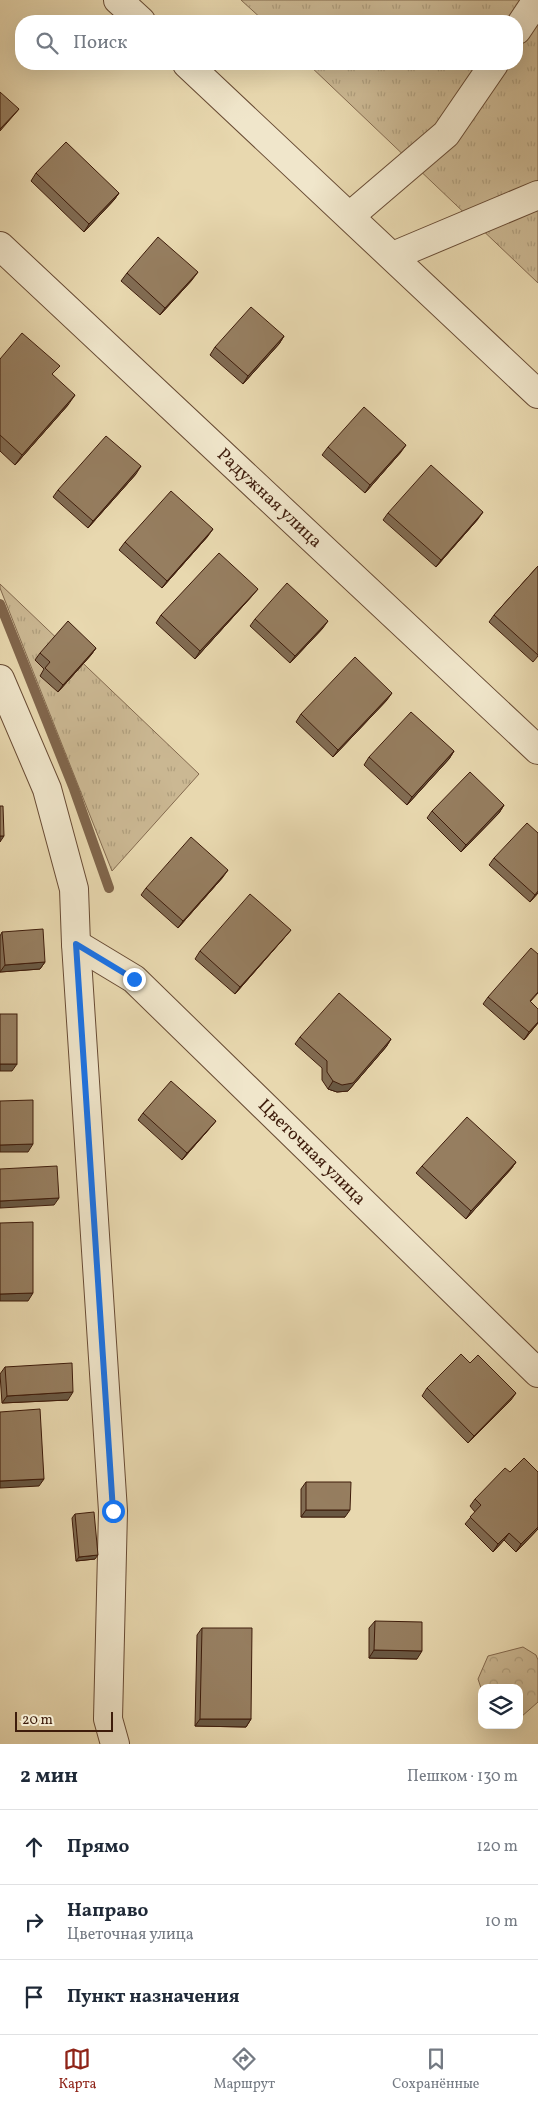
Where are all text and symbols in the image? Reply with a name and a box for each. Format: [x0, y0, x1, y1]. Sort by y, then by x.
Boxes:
search box [15, 15, 523, 70]
icon: search [33, 29, 61, 57]
text: Поиск [73, 30, 127, 56]
street label: Радужная улица [211, 443, 328, 554]
route end [123, 968, 146, 991]
street label: Цветочная улица [252, 1094, 372, 1211]
route start [102, 1500, 125, 1523]
map controls [478, 1684, 523, 1729]
button: layers [478, 1684, 523, 1729]
scale bar [15, 1709, 112, 1732]
text: 20 m [22, 1711, 53, 1730]
text: 2 мин [20, 1762, 78, 1791]
text: Пешком · 130 m [407, 1766, 518, 1788]
icon: ahead [20, 1833, 48, 1861]
text: Прямо [67, 1834, 129, 1860]
text: 120 m [476, 1836, 518, 1858]
text: Направо [67, 1898, 149, 1924]
icon: right [20, 1908, 48, 1936]
text: 10 m [485, 1911, 518, 1933]
text: Цветочная улица [67, 1924, 194, 1946]
icon: arrive [20, 1983, 48, 2011]
text: Пункт назначения [67, 1984, 240, 2010]
tab: Карта [58, 2045, 96, 2094]
tab: Маршрут [213, 2045, 275, 2094]
tab: Сохранённые [392, 2045, 480, 2094]

